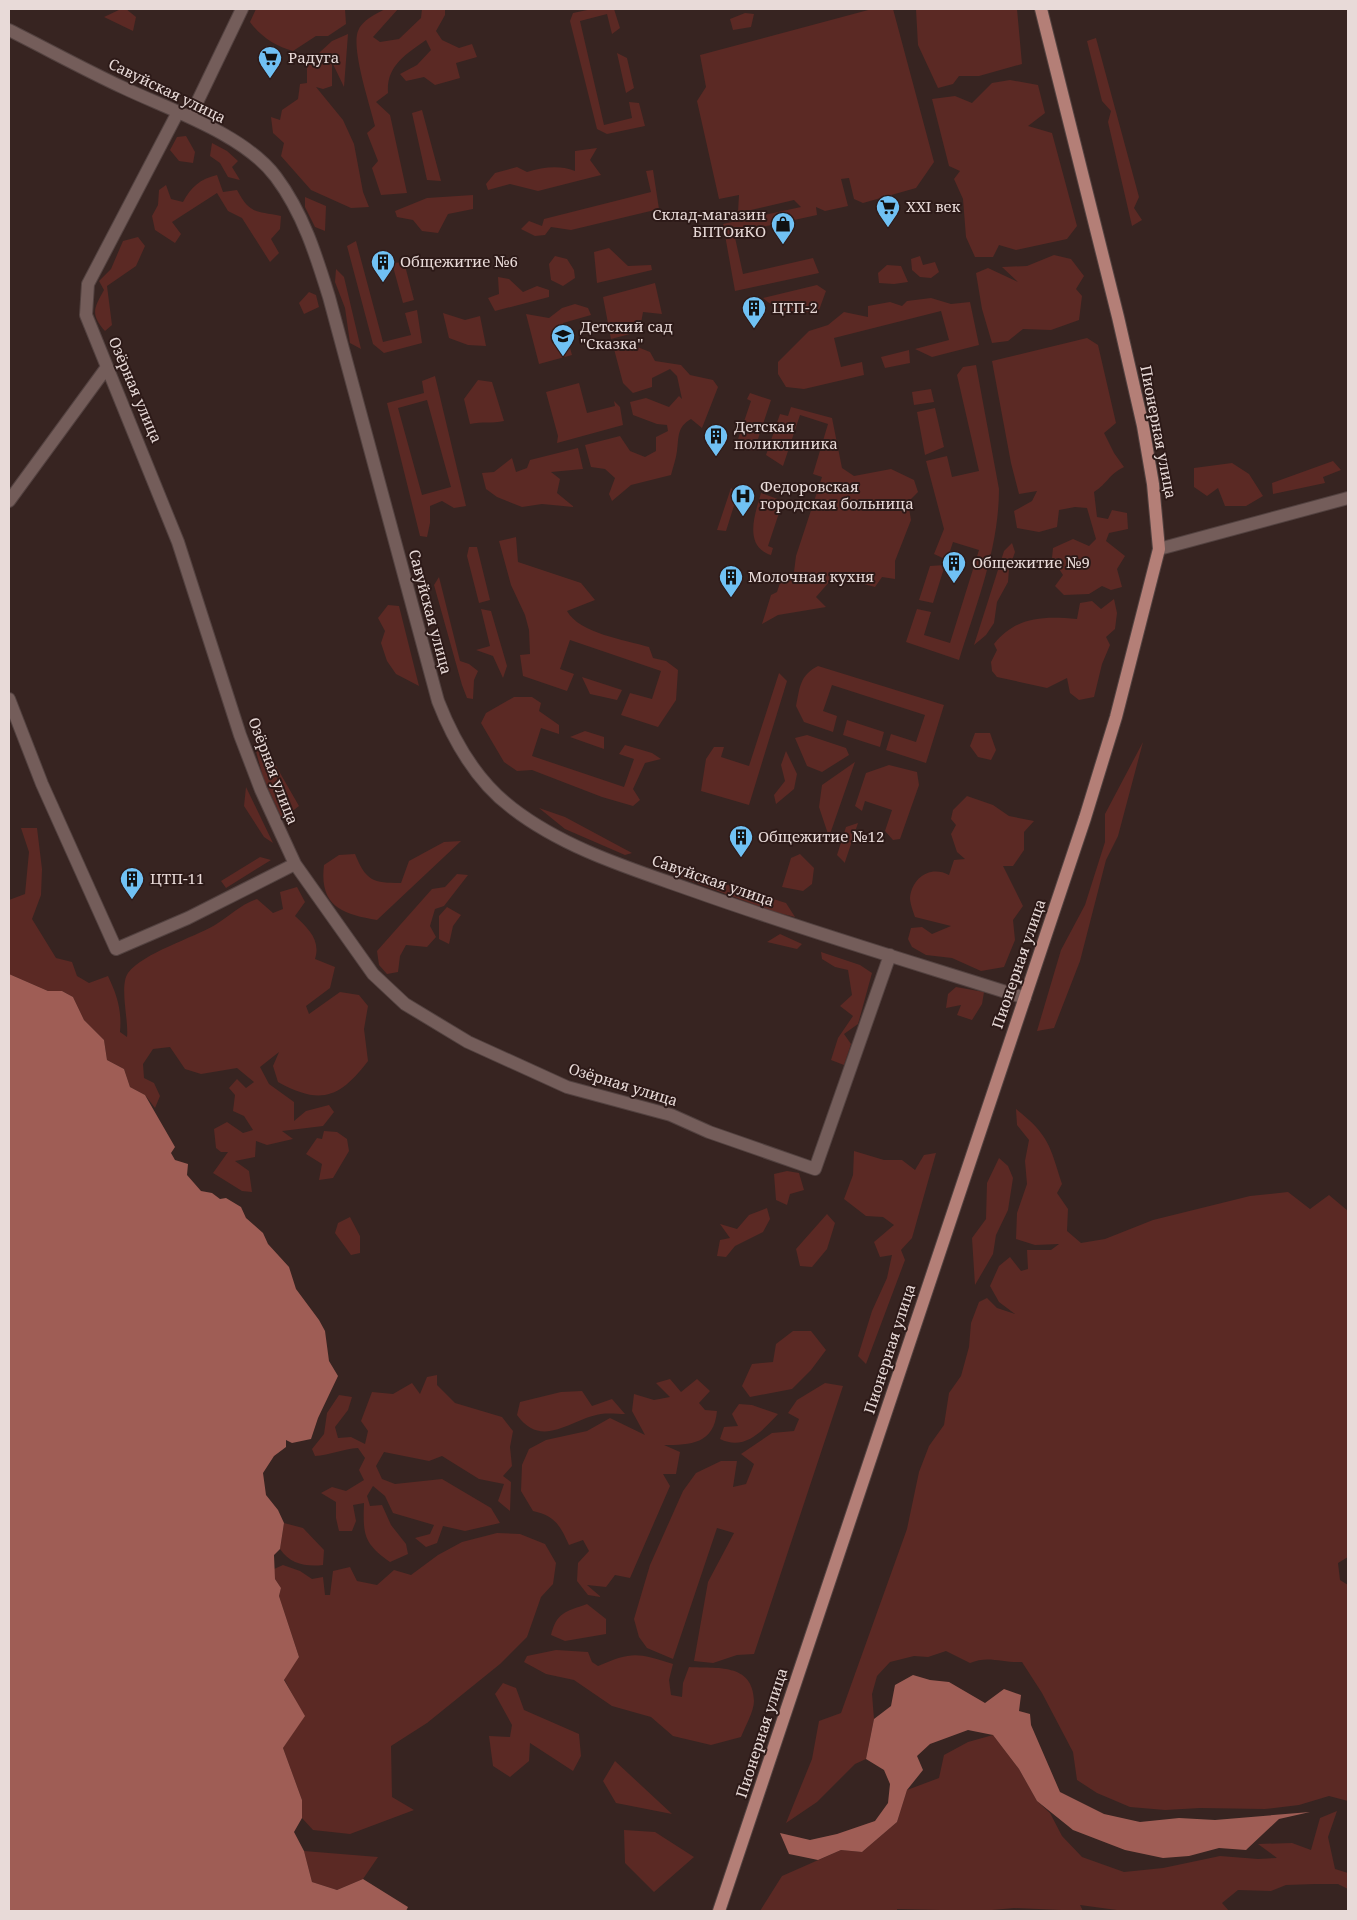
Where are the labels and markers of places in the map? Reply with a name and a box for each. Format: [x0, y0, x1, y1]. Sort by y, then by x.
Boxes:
supermarket icon: Радуга [257, 45, 283, 79]
place label: Радуга [288, 47, 339, 67]
supermarket icon: XXI век [875, 194, 901, 228]
place label: XXI век [906, 196, 961, 216]
place label: Склад-магазин БПТОиКО [652, 204, 766, 241]
shop icon: Склад-магазин БПТОиКО [770, 211, 796, 245]
building icon: Общежитие №6 [370, 249, 396, 283]
place label: Общежитие №6 [400, 251, 518, 271]
building icon: ЦТП-2 [741, 295, 767, 329]
place label: ЦТП-2 [772, 297, 818, 317]
place label: Детский сад "Сказка" [580, 316, 673, 353]
school or university icon: Детский сад "Сказка" [550, 323, 576, 357]
place label: Детская поликлиника [734, 416, 838, 453]
building icon: Детская поликлиника [703, 423, 729, 457]
place label: Федоровская городская больница [760, 476, 914, 513]
hospital icon: Федоровская городская больница [730, 483, 756, 517]
building icon: Общежитие №9 [941, 550, 967, 584]
place label: Общежитие №9 [972, 552, 1090, 572]
building icon: Молочная кухня [718, 564, 744, 598]
place label: Молочная кухня [748, 566, 874, 586]
building icon: Общежитие №12 [728, 824, 754, 858]
place label: Общежитие №12 [758, 826, 884, 846]
building icon: ЦТП-11 [119, 866, 145, 900]
place label: ЦТП-11 [150, 868, 204, 888]

